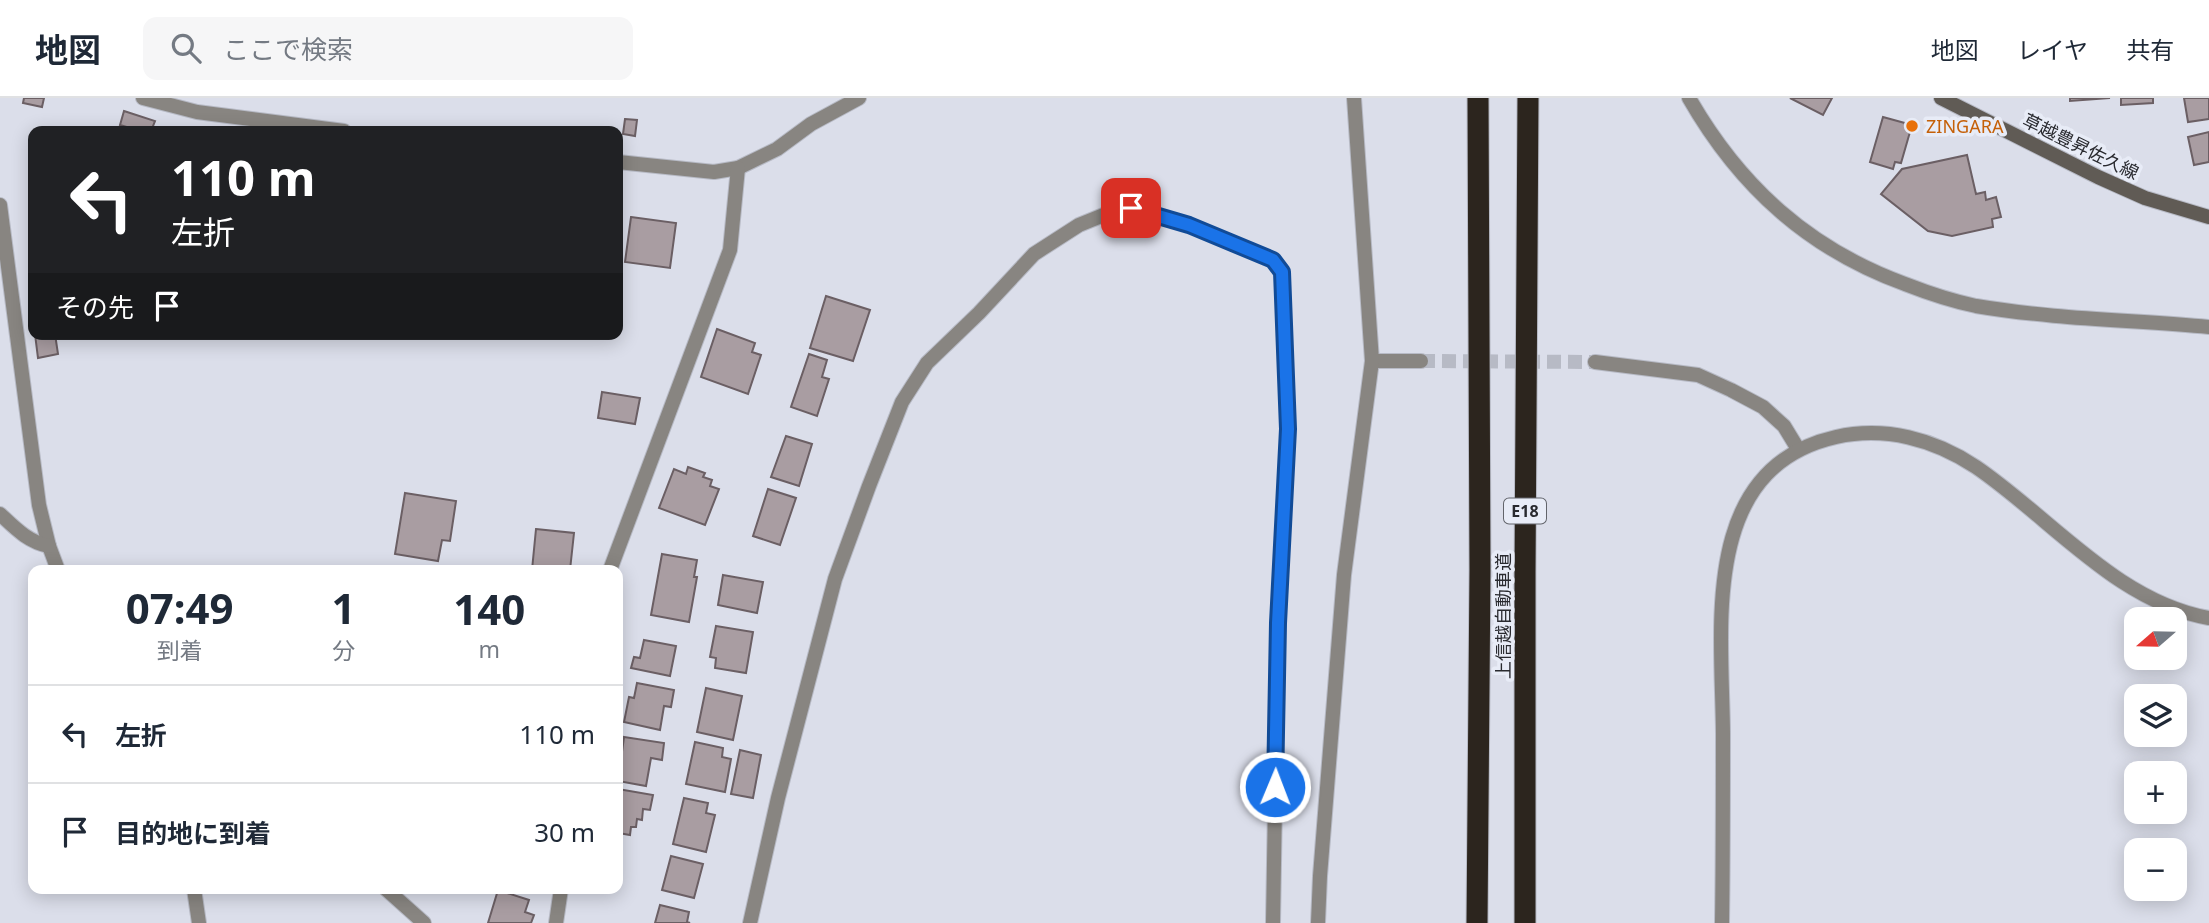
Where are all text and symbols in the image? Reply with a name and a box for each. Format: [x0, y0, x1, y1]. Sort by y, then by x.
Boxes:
search box [143, 17, 633, 80]
text: 地図 [35, 27, 101, 72]
icon: search [167, 29, 205, 67]
text: ここで検索 [223, 31, 353, 67]
text: 地図 [1931, 33, 1979, 66]
text: レイヤ [2017, 33, 2088, 66]
text: 共有 [2126, 33, 2174, 66]
street label: 草越豊昇佐久線 [2019, 108, 2143, 184]
place label: ZINGARA [1926, 114, 2004, 138]
marker: ZINGARA [1904, 118, 1920, 134]
text: 110 m [171, 144, 316, 210]
icon: left [56, 154, 147, 245]
pin [1101, 178, 1161, 238]
icon: arrive [1112, 189, 1150, 227]
text: 左折 [171, 210, 235, 253]
icon: arrive [148, 287, 186, 325]
text: その先 [56, 289, 134, 325]
road number: E18 [1504, 498, 1546, 524]
street label: 上信越自動車道 [1491, 553, 1515, 679]
text: 07:49 [126, 579, 234, 636]
text: 1 [331, 579, 355, 636]
text: 140 [453, 580, 525, 637]
north arrow [2124, 607, 2188, 670]
map controls [2124, 607, 2187, 901]
text: m [478, 633, 500, 665]
text: 到着 [157, 634, 203, 666]
text: 分 [332, 634, 355, 666]
button: layers [2124, 684, 2187, 747]
icon: left [56, 715, 94, 753]
text: 110 m [519, 716, 595, 752]
text: 左折 [115, 717, 167, 753]
position arrow [1238, 750, 1312, 824]
button: + [2124, 761, 2187, 824]
icon: arrive [56, 813, 94, 851]
text: 30 m [534, 814, 595, 850]
text: 目的地に到着 [115, 815, 271, 851]
button: − [2124, 838, 2187, 901]

